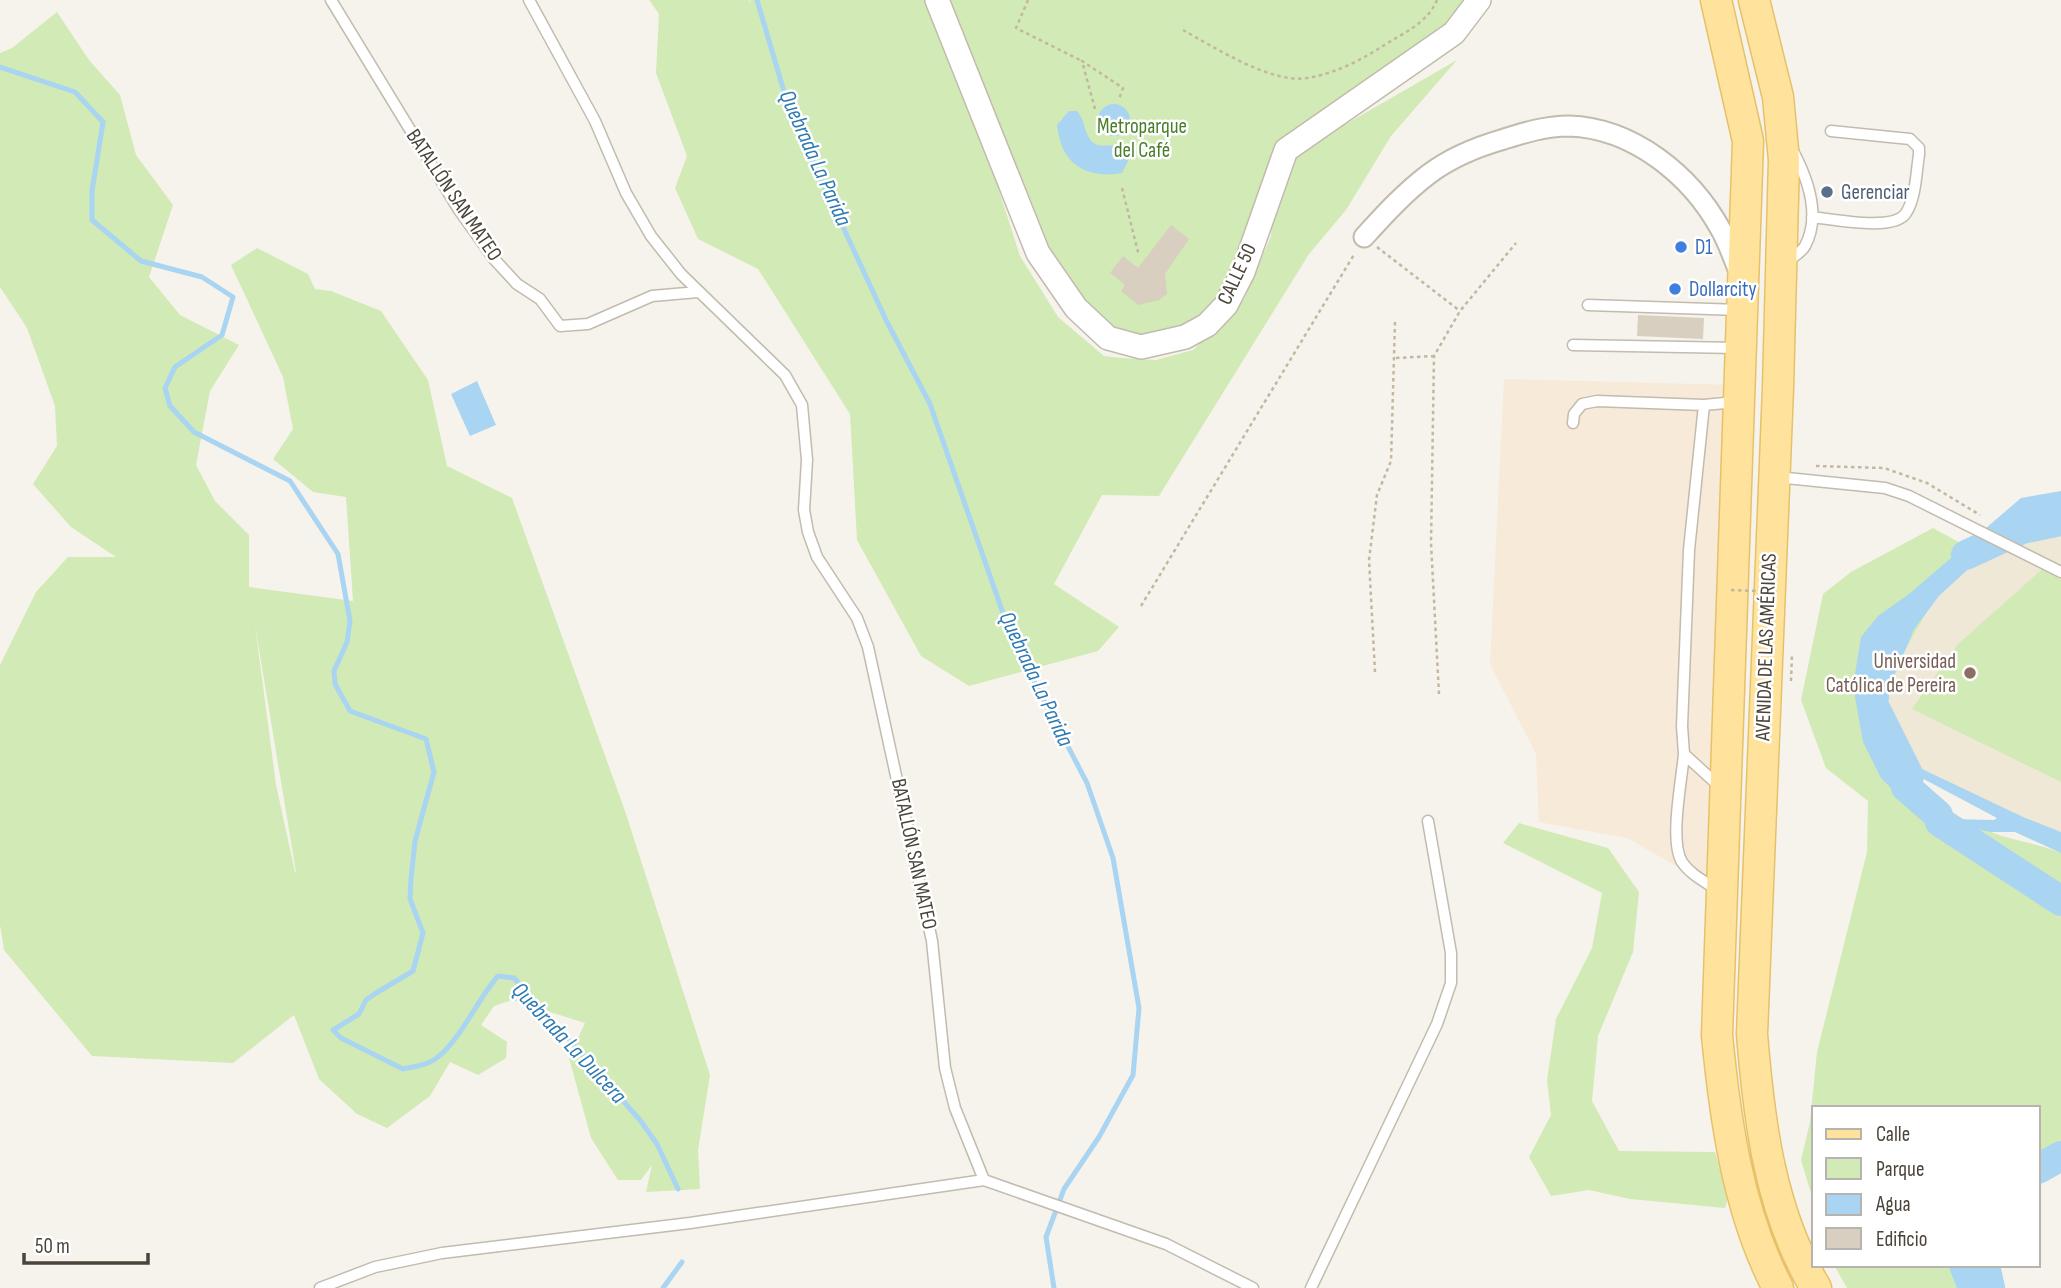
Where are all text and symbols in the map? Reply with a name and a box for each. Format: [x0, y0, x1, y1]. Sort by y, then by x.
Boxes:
water label: Quebrada La Parida [773, 86, 858, 231]
park label: Metroparque del Café [1097, 114, 1187, 163]
street label: BATALLÓN SAN MATEO [401, 124, 507, 266]
place label: Gerenciar [1841, 180, 1910, 205]
marker: Gerenciar [1819, 184, 1835, 200]
place label: D1 [1695, 235, 1713, 260]
street label: CALLE 50 [1212, 239, 1262, 309]
marker: D1 [1673, 239, 1689, 255]
place label: Dollarcity [1689, 277, 1757, 302]
marker: Dollarcity [1667, 281, 1683, 297]
street label: AVENIDA DE LAS AMÉRICAS [1750, 553, 1782, 742]
water label: Quebrada La Parida [993, 607, 1080, 752]
place label: Universidad Católica de Pereira [1826, 649, 1956, 698]
marker: Universidad Católica de Pereira [1962, 665, 1978, 681]
street label: BATALLÓN SAN MATEO [886, 776, 942, 932]
water label: Quebrada La Dulcera [506, 977, 633, 1110]
legend [1812, 1106, 2040, 1267]
text: Calle [1876, 1122, 1910, 1147]
text: Parque [1876, 1157, 1924, 1182]
text: Agua [1875, 1192, 1911, 1217]
scale bar [24, 1222, 149, 1266]
text: Edificio [1876, 1227, 1927, 1252]
text: 50 m [35, 1234, 70, 1259]

